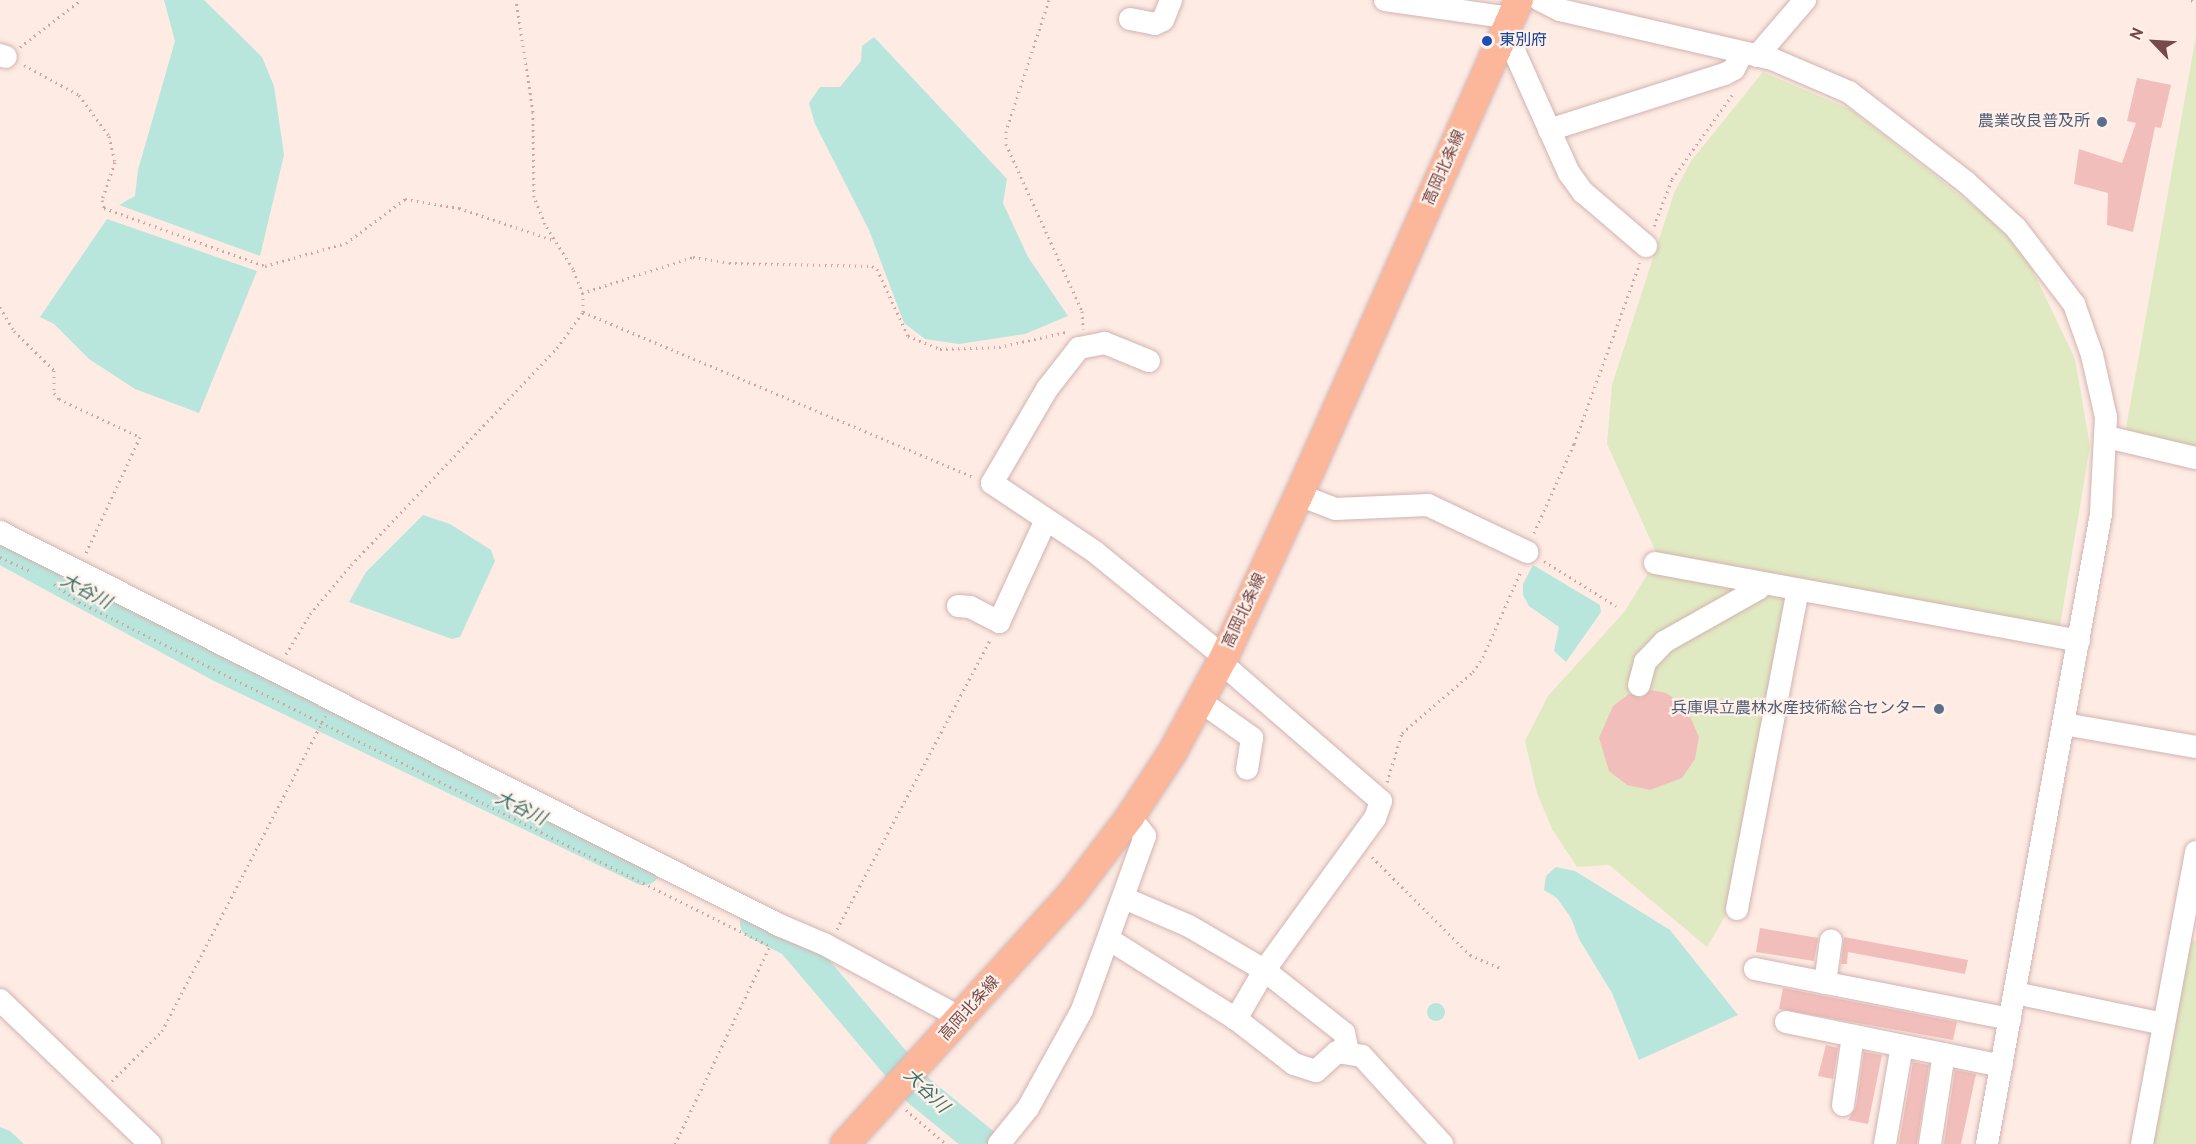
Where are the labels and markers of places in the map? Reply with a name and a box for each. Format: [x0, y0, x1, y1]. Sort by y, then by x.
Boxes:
place label: 東別府 [1499, 31, 1547, 51]
marker: 東別府 [1480, 34, 1494, 48]
place label: 農業改良普及所 [1978, 112, 2090, 132]
marker: 農業改良普及所 [2095, 115, 2109, 129]
place label: 兵庫県立農林水産技術総合センター [1671, 699, 1927, 719]
marker: 兵庫県立農林水産技術総合センター [1932, 702, 1946, 716]

